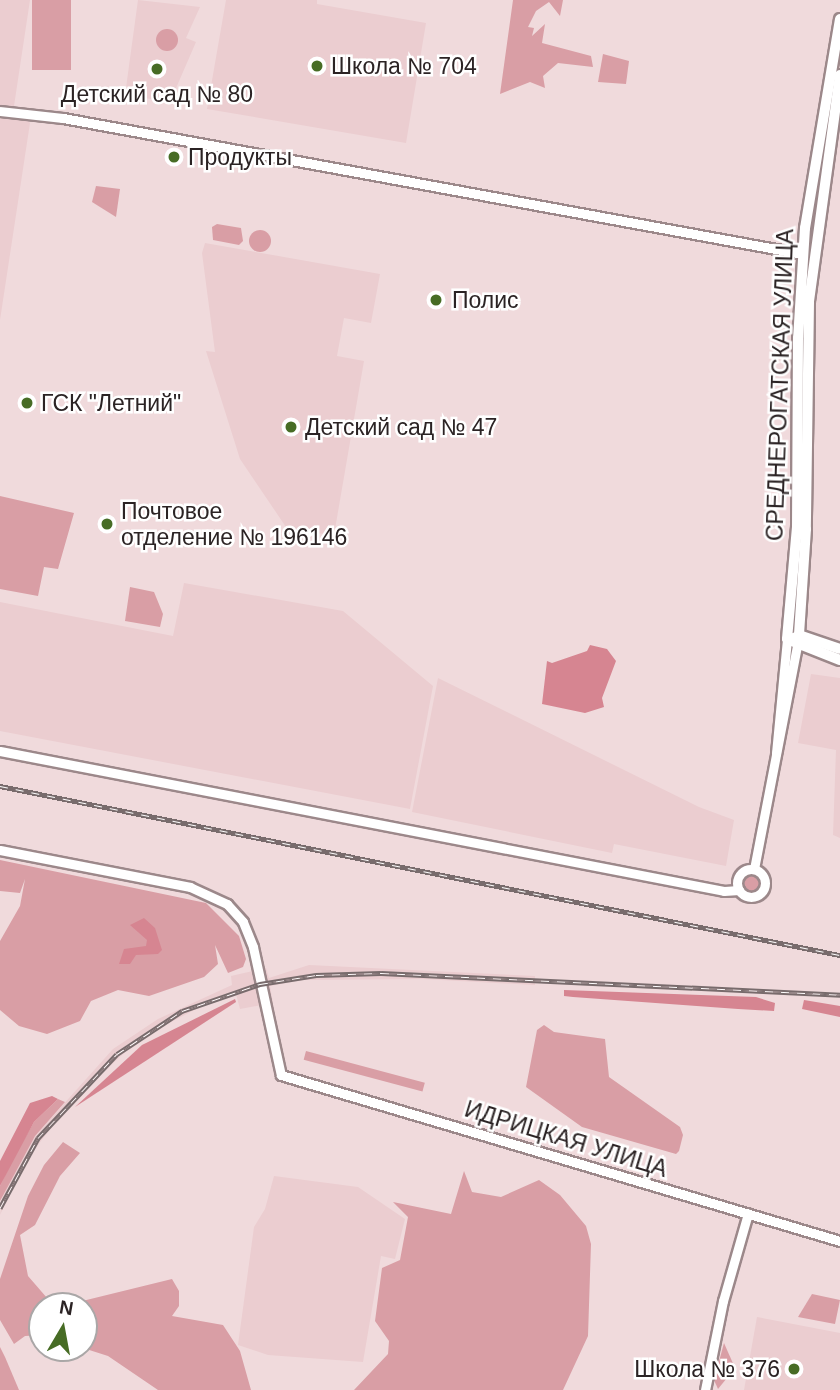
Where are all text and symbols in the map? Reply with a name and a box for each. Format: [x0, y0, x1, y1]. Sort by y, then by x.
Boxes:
place label: Школа № 704 [331, 52, 477, 80]
marker: Школа № 704 [309, 58, 325, 74]
marker: Детский сад № 80 [149, 61, 165, 77]
place label: Детский сад № 80 [61, 80, 253, 108]
place label: Продукты [188, 143, 292, 171]
marker: Продукты [166, 149, 182, 165]
street label: СРЕДНЕРОГАТСКАЯ УЛИЦА [761, 228, 799, 542]
place label: Полис [452, 286, 519, 314]
marker: Полис [426, 290, 446, 310]
place label: ГСК "Летний" [41, 389, 181, 417]
marker: ГСК "Летний" [19, 395, 35, 411]
place label: Детский сад № 47 [305, 413, 497, 441]
marker: Детский сад № 47 [283, 419, 299, 435]
place label: Почтовое отделение № 196146 [121, 497, 347, 551]
marker: Почтовое отделение № 196146 [99, 516, 115, 532]
street label: ИДРИЦКАЯ УЛИЦА [461, 1095, 671, 1183]
north arrow [28, 1292, 98, 1362]
text: N [58, 1296, 75, 1319]
place label: Школа № 376 [634, 1355, 780, 1383]
marker: Школа № 376 [786, 1361, 802, 1377]

